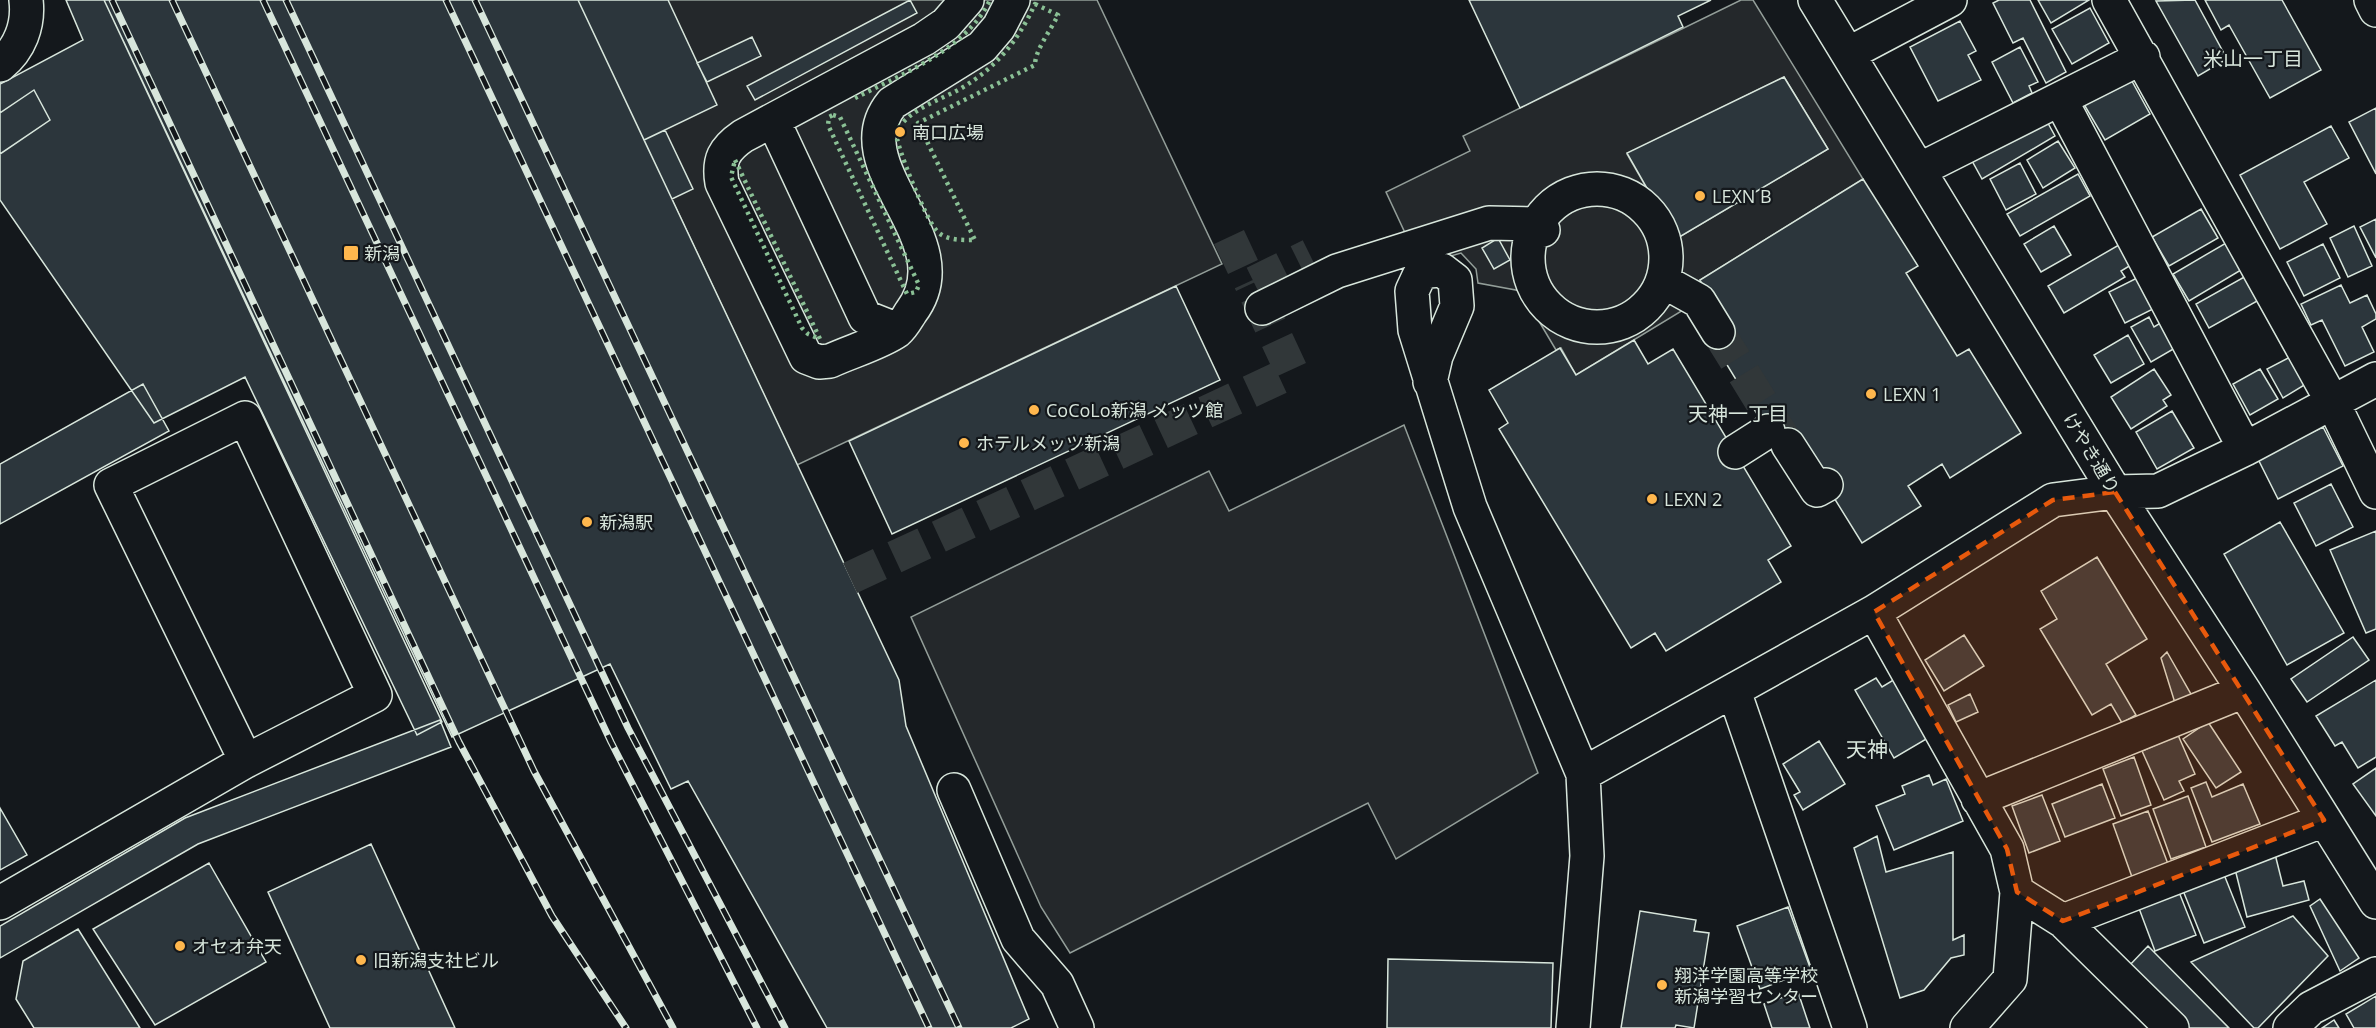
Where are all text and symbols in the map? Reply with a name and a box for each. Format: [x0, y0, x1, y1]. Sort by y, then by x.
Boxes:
district label: 米山一丁目 [2203, 45, 2303, 72]
place label: 南口広場 [912, 120, 984, 144]
marker: 南口広場 [893, 125, 907, 139]
place label: LEXN B [1712, 184, 1772, 208]
marker: LEXN B [1693, 189, 1707, 203]
place label: 新潟 [364, 241, 400, 265]
marker: 新潟 [342, 244, 360, 262]
place label: LEXN 1 [1883, 382, 1941, 406]
marker: LEXN 1 [1864, 387, 1878, 401]
place label: CoCoLo新潟 メッツ館 [1046, 398, 1223, 422]
district label: 天神一丁目 [1688, 400, 1788, 427]
marker: CoCoLo新潟 メッツ館 [1027, 403, 1041, 417]
street label: けやき通り [2059, 408, 2125, 498]
place label: ホテルメッツ新潟 [976, 431, 1120, 455]
marker: ホテルメッツ新潟 [957, 436, 971, 450]
place label: LEXN 2 [1664, 487, 1722, 511]
marker: LEXN 2 [1645, 492, 1659, 506]
place label: 新潟駅 [599, 510, 653, 534]
marker: 新潟駅 [580, 515, 594, 529]
district label: 天神 [1846, 735, 1888, 763]
place label: オセオ弁天 [192, 934, 282, 958]
marker: オセオ弁天 [173, 939, 187, 953]
place label: 旧新潟支社ビル [373, 948, 499, 972]
marker: 旧新潟支社ビル [354, 953, 368, 967]
place label: 翔洋学園高等学校 新潟学習センター [1674, 963, 1818, 1008]
marker: 翔洋学園高等学校 新潟学習センター [1655, 978, 1669, 992]

